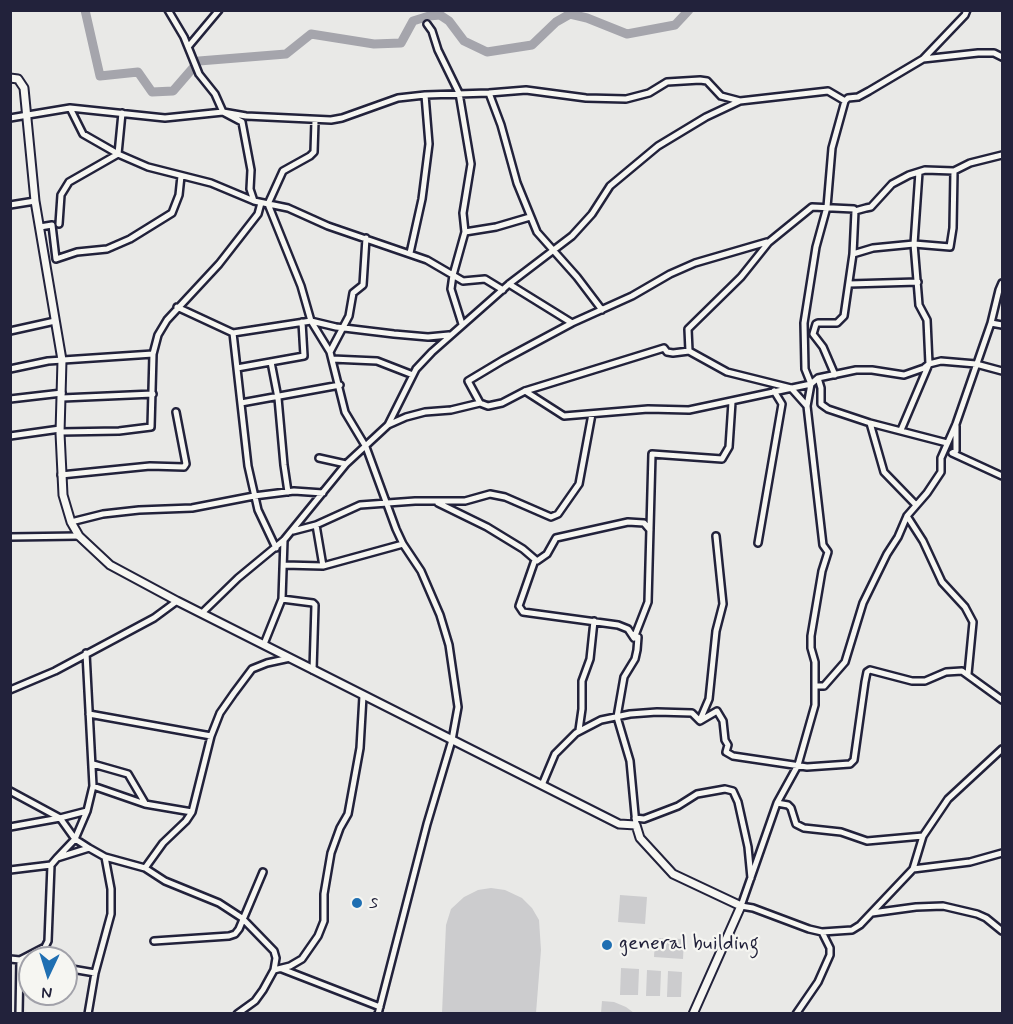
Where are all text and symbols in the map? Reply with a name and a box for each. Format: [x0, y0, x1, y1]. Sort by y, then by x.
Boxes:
place label: s [369, 890, 378, 916]
marker: s [350, 896, 364, 910]
place label: general building [619, 932, 759, 958]
marker: general building [600, 938, 614, 952]
north arrow [18, 946, 78, 1006]
text: N [41, 982, 53, 1003]

